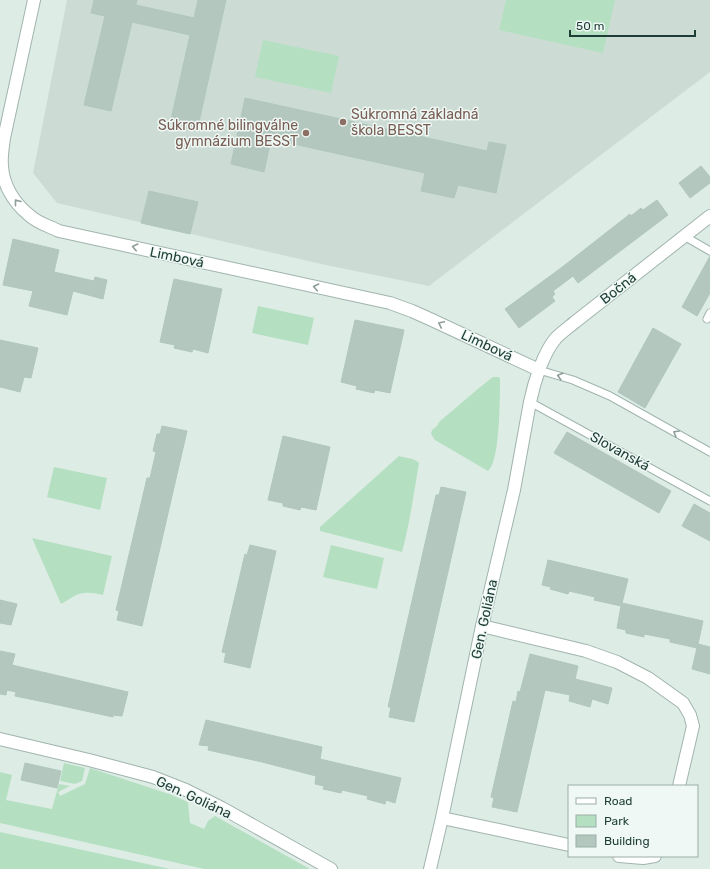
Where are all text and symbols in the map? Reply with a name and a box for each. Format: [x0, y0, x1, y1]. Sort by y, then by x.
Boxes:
scale bar [570, 12, 695, 38]
text: 50 m [576, 19, 604, 33]
place label: Súkromná základná škola BESST [351, 106, 478, 139]
place label: Súkromné bilingválne gymnázium BESST [158, 117, 298, 150]
marker: Súkromná základná škola BESST [338, 117, 348, 127]
marker: Súkromné bilingválne gymnázium BESST [301, 128, 311, 138]
one-way arrow [14, 199, 21, 206]
street label: Limbová [148, 243, 206, 272]
one-way arrow [132, 244, 138, 252]
street label: Bočná [597, 269, 640, 308]
one-way arrow [313, 284, 320, 292]
one-way arrow [437, 321, 445, 329]
street label: Limbová [458, 326, 515, 365]
one-way arrow [556, 372, 563, 381]
street label: Slovanská [587, 428, 653, 475]
one-way arrow [673, 430, 680, 437]
street label: Gen. Goliána [468, 578, 501, 661]
street label: Gen. Goliána [153, 773, 234, 822]
legend [568, 785, 698, 857]
text: Road [604, 794, 632, 808]
text: Park [604, 814, 630, 828]
text: Building [604, 834, 650, 848]

